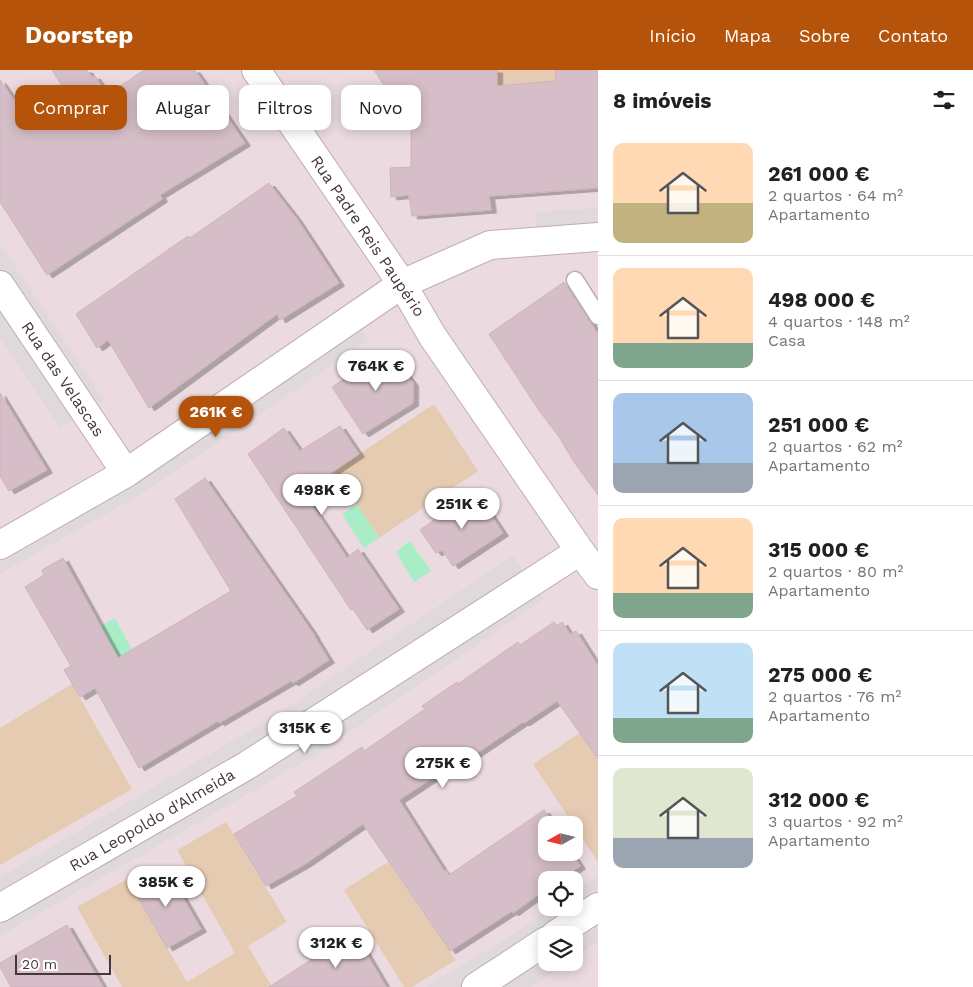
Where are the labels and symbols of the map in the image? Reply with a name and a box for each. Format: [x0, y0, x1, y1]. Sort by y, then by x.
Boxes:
street label: Rua Padre Reis Paupério [307, 152, 429, 320]
street label: Rua das Velascas [17, 318, 109, 440]
pin: 764K € [335, 350, 417, 392]
pin: 261K € [175, 396, 257, 438]
pin: 498K € [281, 474, 363, 516]
pin: 251K € [421, 488, 503, 530]
pin: 315K € [264, 712, 346, 754]
pin: 275K € [402, 746, 484, 789]
street label: Rua Leopoldo d'Almeida [66, 765, 238, 875]
north arrow [538, 816, 582, 861]
pin: 385K € [125, 866, 207, 908]
pin: 312K € [295, 926, 377, 969]
scale bar [15, 952, 111, 975]

